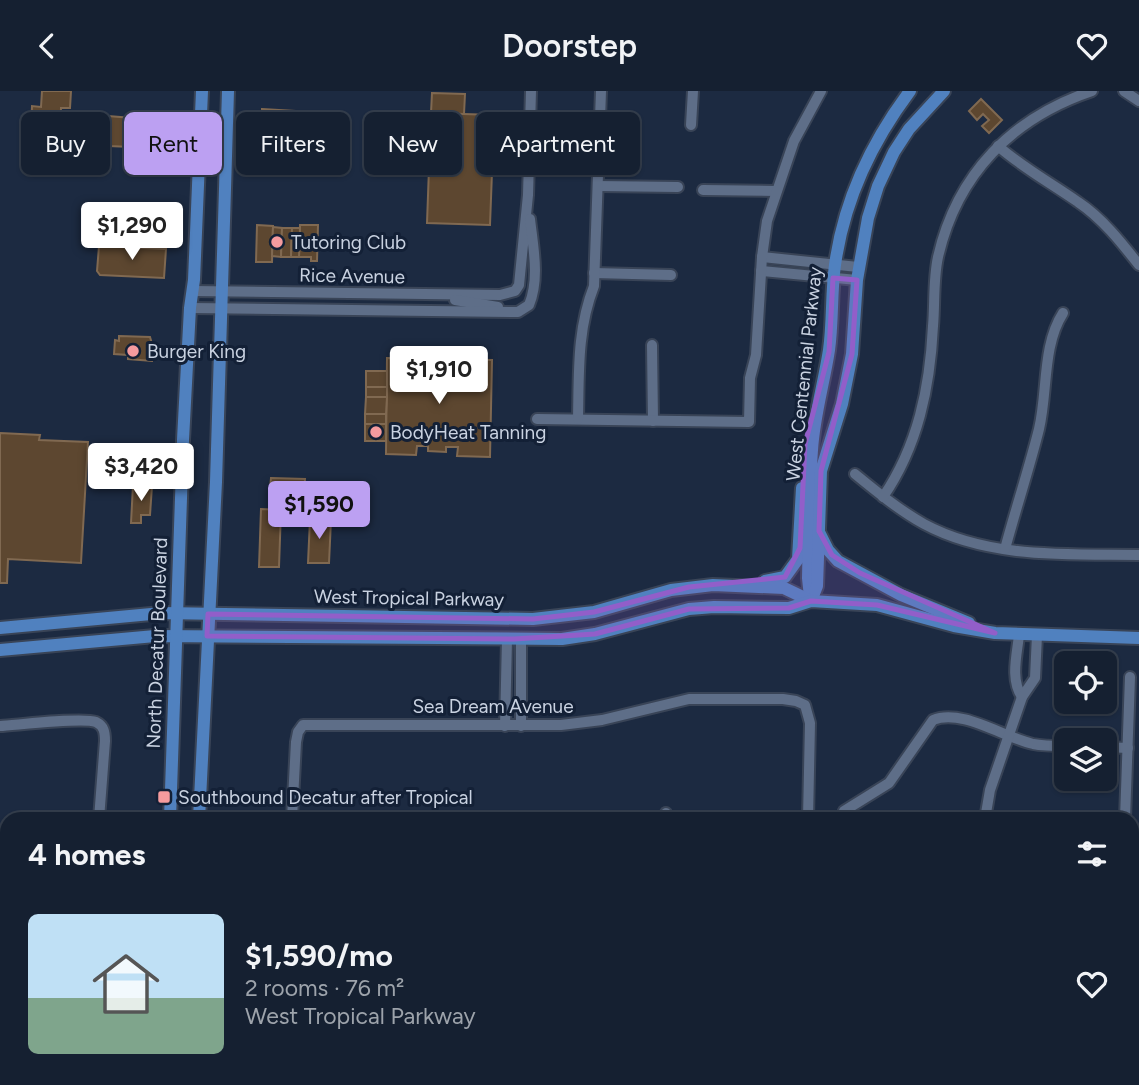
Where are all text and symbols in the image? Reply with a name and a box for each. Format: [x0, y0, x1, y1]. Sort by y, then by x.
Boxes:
icon: back [28, 27, 66, 65]
text: Doorstep [502, 27, 637, 65]
icon: heart [1073, 27, 1111, 65]
chip: Buy [21, 112, 110, 175]
chip: Rent [124, 112, 222, 175]
chip: Filters [236, 112, 350, 175]
chip: New [364, 112, 462, 175]
chip: Apartment [476, 112, 640, 175]
pin: $1,290 [75, 202, 189, 262]
text: $1,290 [97, 211, 167, 239]
place label: Tutoring Club [291, 231, 406, 254]
marker: Tutoring Club [269, 234, 285, 250]
street label: Rice Avenue [299, 264, 405, 288]
street label: West Centennial Parkway [781, 266, 827, 482]
place label: Burger King [147, 340, 246, 363]
marker: Burger King [125, 343, 141, 359]
pin: $1,910 [382, 347, 496, 406]
text: $1,910 [406, 355, 472, 383]
place label: BodyHeat Tanning [390, 421, 546, 444]
marker: BodyHeat Tanning [368, 424, 384, 440]
pin: $3,420 [84, 443, 198, 503]
text: $3,420 [104, 452, 178, 480]
pin: $1,590 [262, 482, 376, 541]
text: $1,590 [284, 490, 354, 518]
street label: North Decatur Boulevard [142, 537, 172, 749]
street label: West Tropical Parkway [314, 585, 504, 611]
map controls [1054, 651, 1117, 791]
button: locate [1054, 651, 1117, 714]
street label: Sea Dream Avenue [412, 695, 574, 718]
button: layers [1054, 728, 1117, 791]
place label: Southbound Decatur after Tropical [178, 786, 473, 809]
marker: Southbound Decatur after Tropical [156, 789, 172, 805]
icon: filters [1073, 835, 1111, 873]
text: 4 homes [28, 836, 145, 873]
text: $1,590/mo [245, 937, 393, 974]
icon: home [84, 942, 168, 1026]
icon: heart [1073, 965, 1111, 1003]
text: 2 rooms · 76 m² [245, 974, 404, 1002]
text: West Tropical Parkway [245, 1002, 476, 1030]

